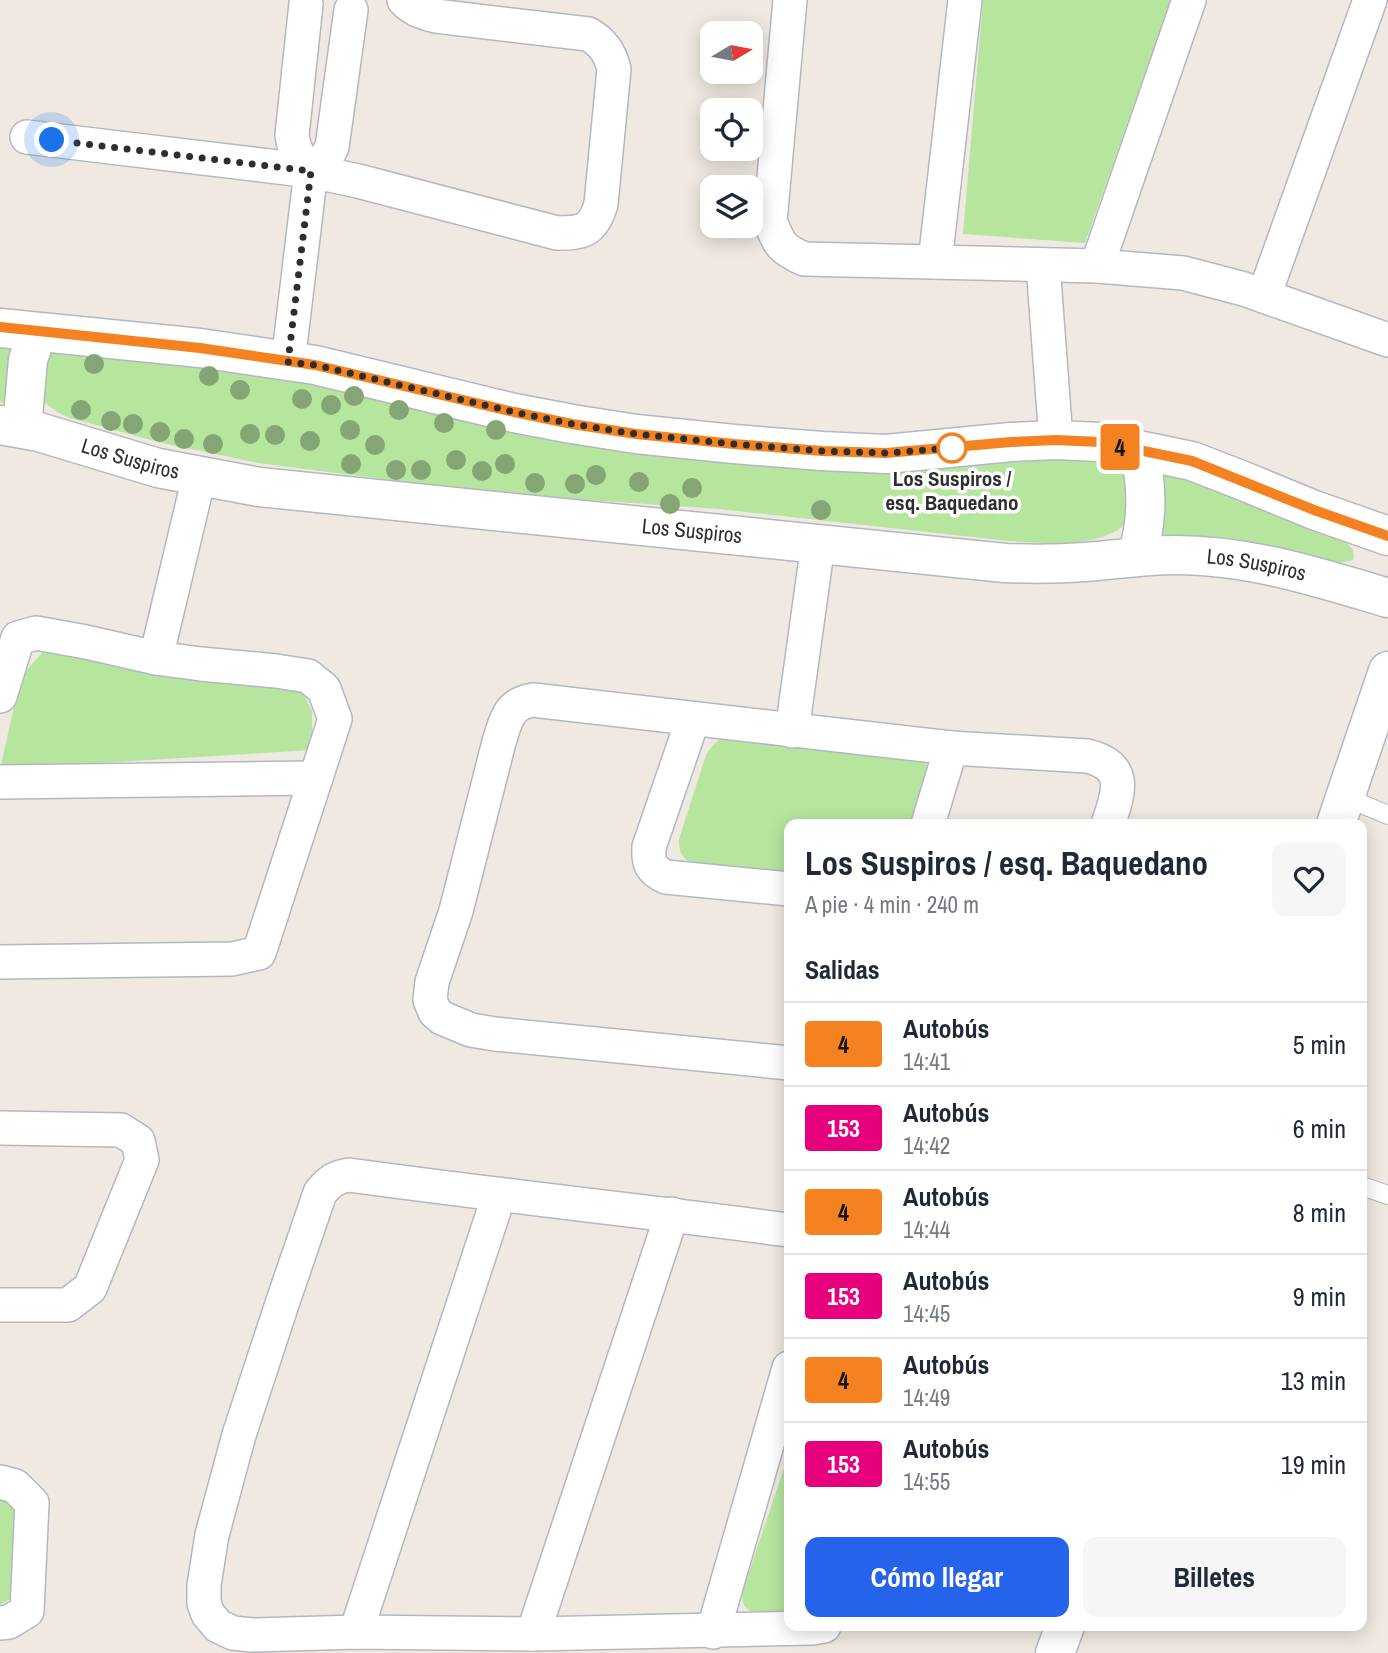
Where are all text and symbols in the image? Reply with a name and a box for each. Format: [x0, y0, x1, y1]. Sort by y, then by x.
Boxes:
north arrow [700, 21, 763, 84]
map controls [700, 21, 763, 238]
button: locate [700, 98, 763, 161]
your location [34, 122, 69, 157]
button: layers [700, 175, 763, 238]
line badge: 4 [1097, 424, 1143, 470]
street label: Los Suspiros [78, 431, 182, 486]
text: 4 [1115, 431, 1125, 463]
marker: Los Suspiros / esq. Baquedano [937, 433, 967, 463]
place label: Los Suspiros / esq. Baquedano [885, 464, 1019, 517]
street label: Los Suspiros [641, 511, 744, 550]
street label: Los Suspiros [1205, 541, 1309, 588]
text: Los Suspiros / esq. Baquedano [805, 841, 1208, 885]
button: heart [1272, 842, 1346, 916]
text: A pie · 4 min · 240 m [805, 889, 979, 920]
text: Salidas [805, 952, 880, 987]
text: Autobús [903, 1011, 989, 1046]
text: 5 min [1293, 1027, 1346, 1062]
text: 4 [838, 1028, 849, 1060]
text: 14:41 [903, 1046, 950, 1077]
text: Autobús [903, 1095, 989, 1130]
text: 6 min [1293, 1111, 1346, 1146]
text: 153 [827, 1112, 860, 1144]
text: 14:42 [903, 1130, 950, 1161]
text: Autobús [903, 1179, 989, 1214]
text: 8 min [1293, 1195, 1346, 1230]
text: 4 [838, 1196, 849, 1228]
text: 14:44 [903, 1214, 950, 1245]
text: Autobús [903, 1263, 989, 1298]
text: 9 min [1293, 1279, 1346, 1314]
text: 153 [827, 1280, 860, 1312]
text: 14:45 [903, 1298, 950, 1329]
text: Autobús [903, 1347, 989, 1382]
text: 13 min [1281, 1363, 1346, 1398]
text: 4 [838, 1364, 849, 1396]
text: 14:49 [903, 1382, 950, 1413]
text: Autobús [903, 1431, 989, 1466]
text: 19 min [1281, 1447, 1346, 1482]
text: 153 [827, 1448, 860, 1480]
text: 14:55 [903, 1466, 950, 1497]
button: Cómo llegar [805, 1537, 1069, 1617]
button: Billetes [1083, 1537, 1346, 1617]

